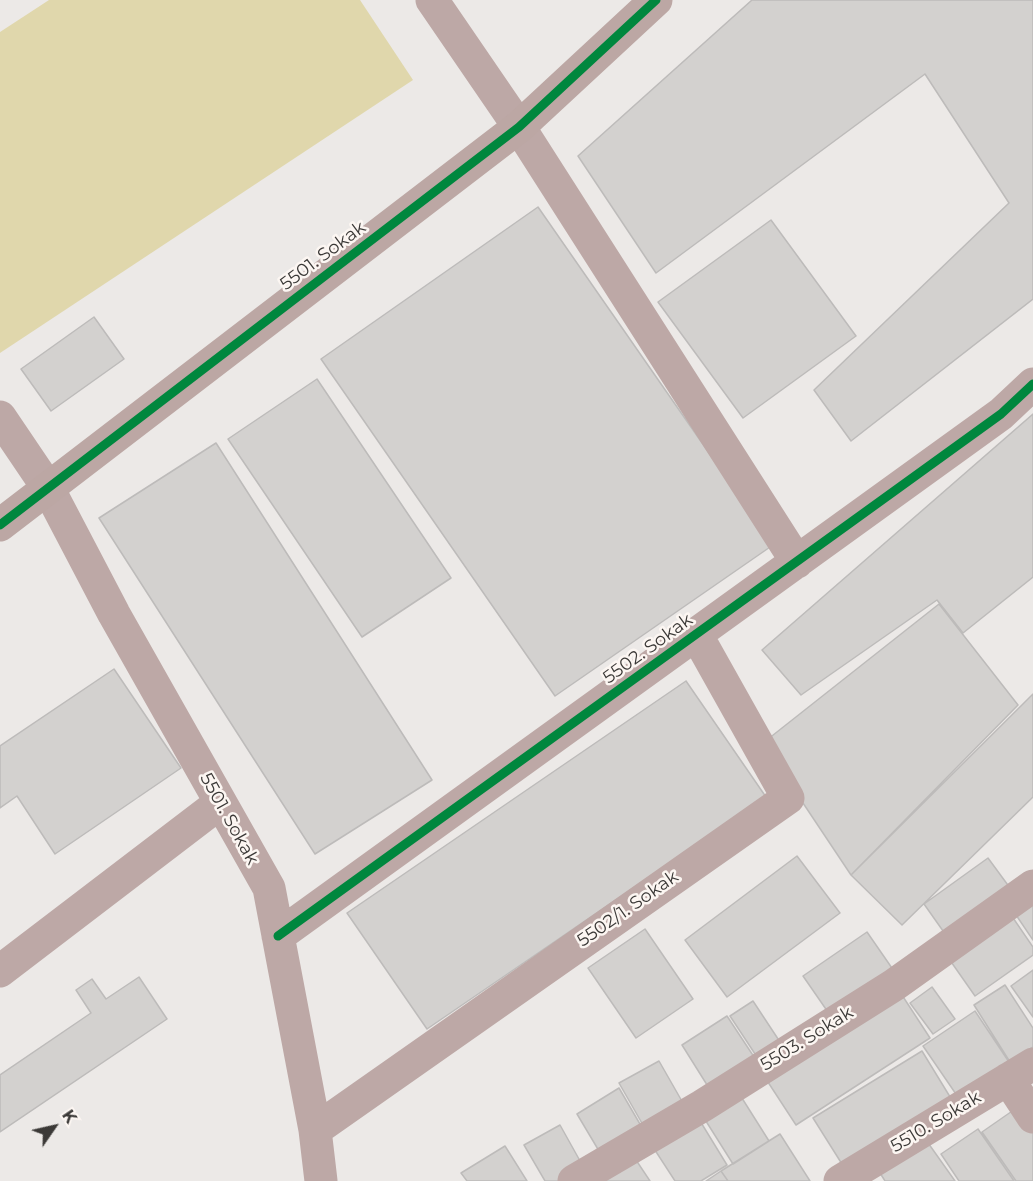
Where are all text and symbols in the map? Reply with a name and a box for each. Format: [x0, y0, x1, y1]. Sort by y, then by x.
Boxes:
street label: 5501. Sokak [276, 217, 370, 295]
street label: 5502. Sokak [599, 609, 697, 689]
street label: 5501. Sokak [195, 769, 263, 869]
street label: 5502/1. Sokak [573, 866, 683, 952]
street label: 5503. Sokak [757, 1002, 857, 1076]
street label: 5510. Sokak [887, 1087, 985, 1157]
north arrow [24, 1097, 84, 1157]
text: K [58, 1106, 81, 1127]

